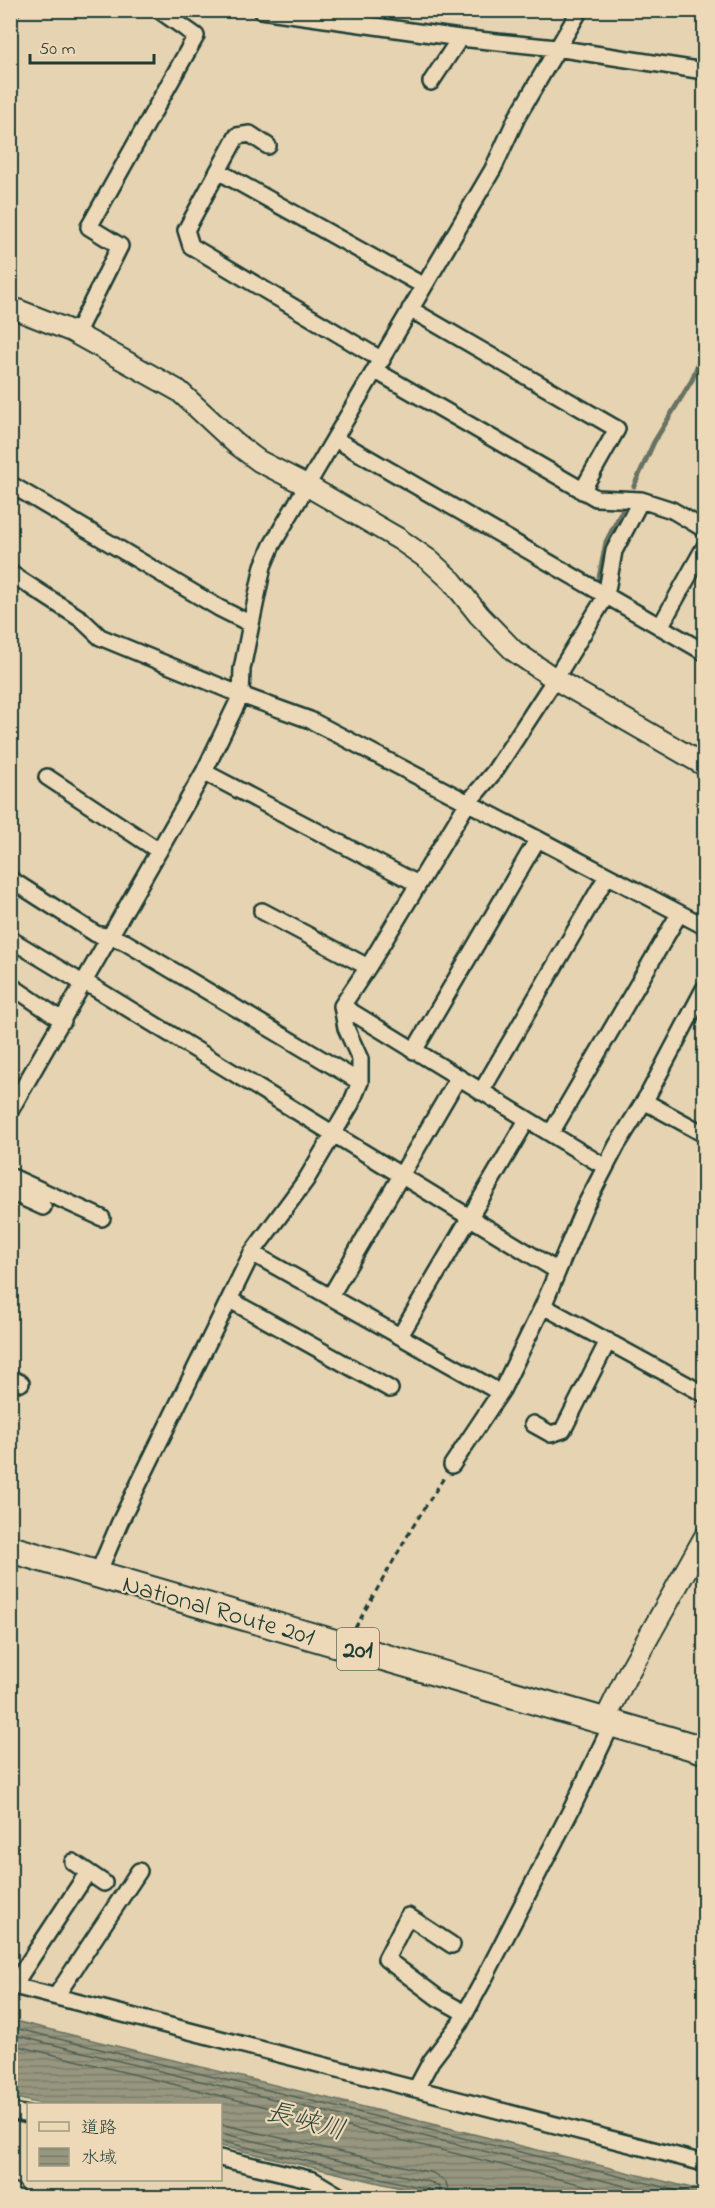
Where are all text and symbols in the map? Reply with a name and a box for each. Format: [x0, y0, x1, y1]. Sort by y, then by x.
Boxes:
scale bar [30, 27, 154, 65]
text: 50 m [39, 37, 76, 63]
street label: National Route 201 [118, 1566, 319, 1657]
road number: 201 [337, 1628, 379, 1670]
water label: 長峡川 [261, 2093, 350, 2152]
legend [27, 2103, 222, 2181]
text: 道路 [81, 2116, 117, 2142]
text: 水域 [81, 2146, 117, 2172]

